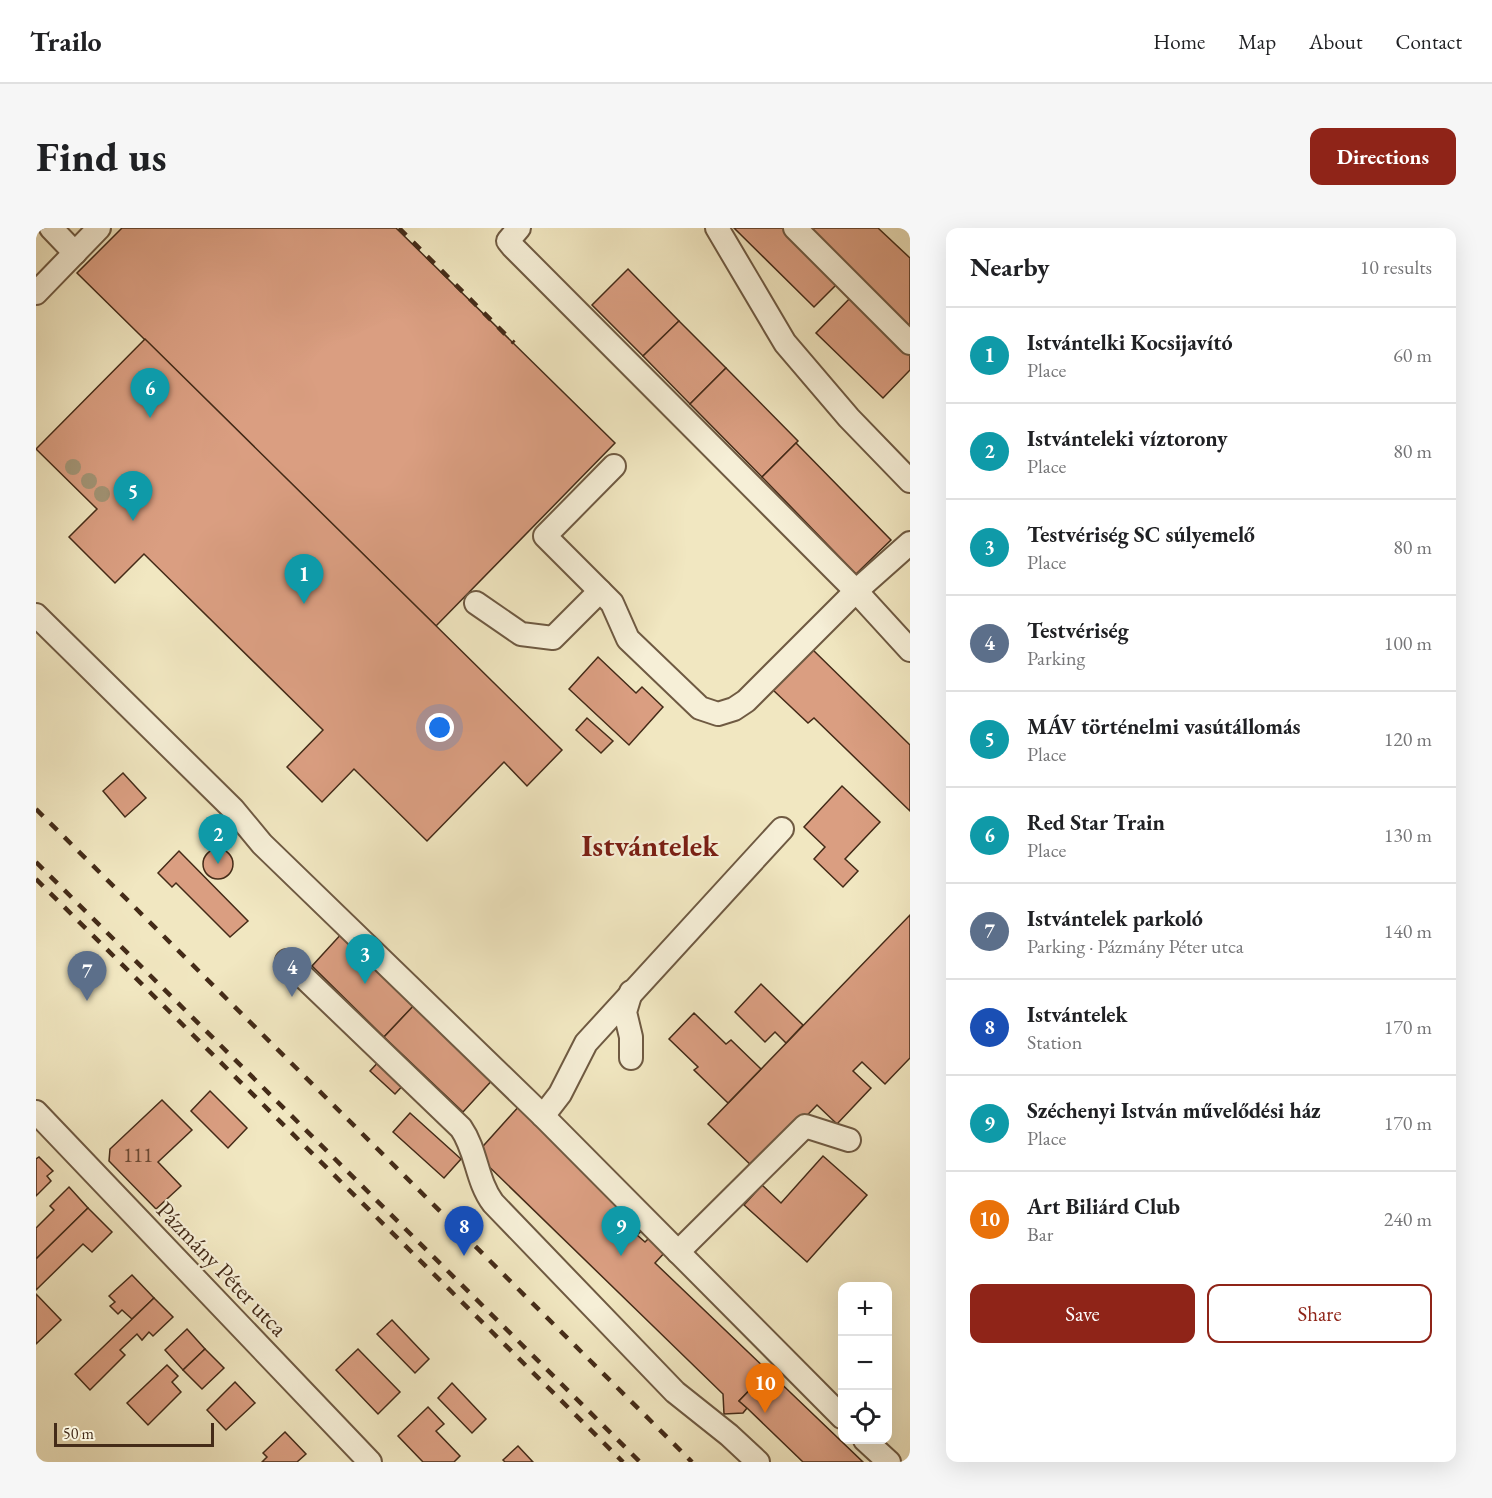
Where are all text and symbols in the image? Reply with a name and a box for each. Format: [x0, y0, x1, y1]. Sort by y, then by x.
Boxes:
text: Trailo [30, 23, 102, 59]
text: Home [1153, 28, 1205, 55]
text: Map [1238, 28, 1276, 55]
text: About [1309, 28, 1362, 55]
text: Contact [1395, 28, 1462, 55]
button: Directions [1310, 128, 1456, 185]
text: Find us [36, 129, 167, 184]
text: Nearby [970, 250, 1050, 284]
text: 10 results [1360, 254, 1432, 280]
text: Istvántelki Kocsijavító [1027, 328, 1233, 357]
text: 1 [984, 342, 995, 368]
text: 60 m [1393, 342, 1432, 368]
text: Place [1027, 357, 1066, 383]
pin: 6 [130, 368, 170, 418]
text: Istvánteleki víztorony [1027, 424, 1228, 453]
text: 2 [984, 438, 995, 464]
text: 80 m [1393, 438, 1432, 464]
text: Place [1027, 453, 1066, 479]
pin: 5 [114, 472, 152, 521]
text: Testvériség SC súlyemelő [1027, 520, 1255, 549]
text: 3 [984, 534, 995, 560]
text: 80 m [1393, 534, 1432, 560]
text: Place [1027, 549, 1066, 575]
pin: 1 [284, 554, 324, 604]
text: Testvériség [1027, 616, 1129, 645]
text: 4 [984, 630, 995, 656]
text: 100 m [1384, 630, 1432, 656]
text: Parking [1027, 645, 1085, 671]
text: MÁV történelmi vasútállomás [1027, 712, 1300, 741]
your location [425, 713, 454, 742]
text: 5 [984, 726, 995, 752]
text: 120 m [1384, 726, 1432, 752]
text: Place [1027, 741, 1066, 767]
text: Red Star Train [1027, 808, 1165, 837]
pin: 2 [198, 814, 237, 864]
text: 6 [984, 822, 995, 848]
text: 130 m [1384, 822, 1432, 848]
district label: Istvántelek [581, 826, 719, 865]
text: Place [1027, 837, 1066, 863]
text: Istvántelek parkoló [1027, 904, 1203, 933]
text: 7 [984, 918, 995, 944]
text: 140 m [1384, 918, 1432, 944]
text: Parking · Pázmány Péter utca [1027, 933, 1244, 959]
pin: 3 [346, 934, 384, 984]
pin: 4 [272, 948, 312, 997]
pin: 7 [68, 952, 106, 1001]
text: Istvántelek [1027, 1000, 1128, 1029]
text: 8 [984, 1014, 995, 1040]
text: 170 m [1384, 1014, 1432, 1040]
text: Station [1027, 1029, 1082, 1055]
text: Széchenyi István művelődési ház [1027, 1096, 1321, 1125]
text: 9 [984, 1110, 995, 1136]
text: 170 m [1384, 1110, 1432, 1136]
text: Place [1027, 1125, 1066, 1151]
house number: 111 [123, 1141, 153, 1168]
text: Art Biliárd Club [1027, 1192, 1180, 1221]
street label: Pázmány Péter utca [150, 1195, 295, 1343]
pin: 8 [444, 1206, 484, 1256]
pin: 9 [602, 1206, 640, 1256]
text: 10 [979, 1206, 1000, 1232]
text: 240 m [1384, 1206, 1432, 1232]
text: Bar [1027, 1221, 1053, 1247]
map controls [838, 1282, 892, 1444]
button: + [838, 1282, 892, 1336]
button: Save [970, 1284, 1195, 1343]
button: Share [1207, 1284, 1432, 1343]
button: − [838, 1336, 892, 1390]
pin: 10 [746, 1364, 784, 1413]
button: locate [838, 1390, 892, 1444]
scale bar [54, 1420, 214, 1448]
text: 50 m [63, 1423, 94, 1444]

